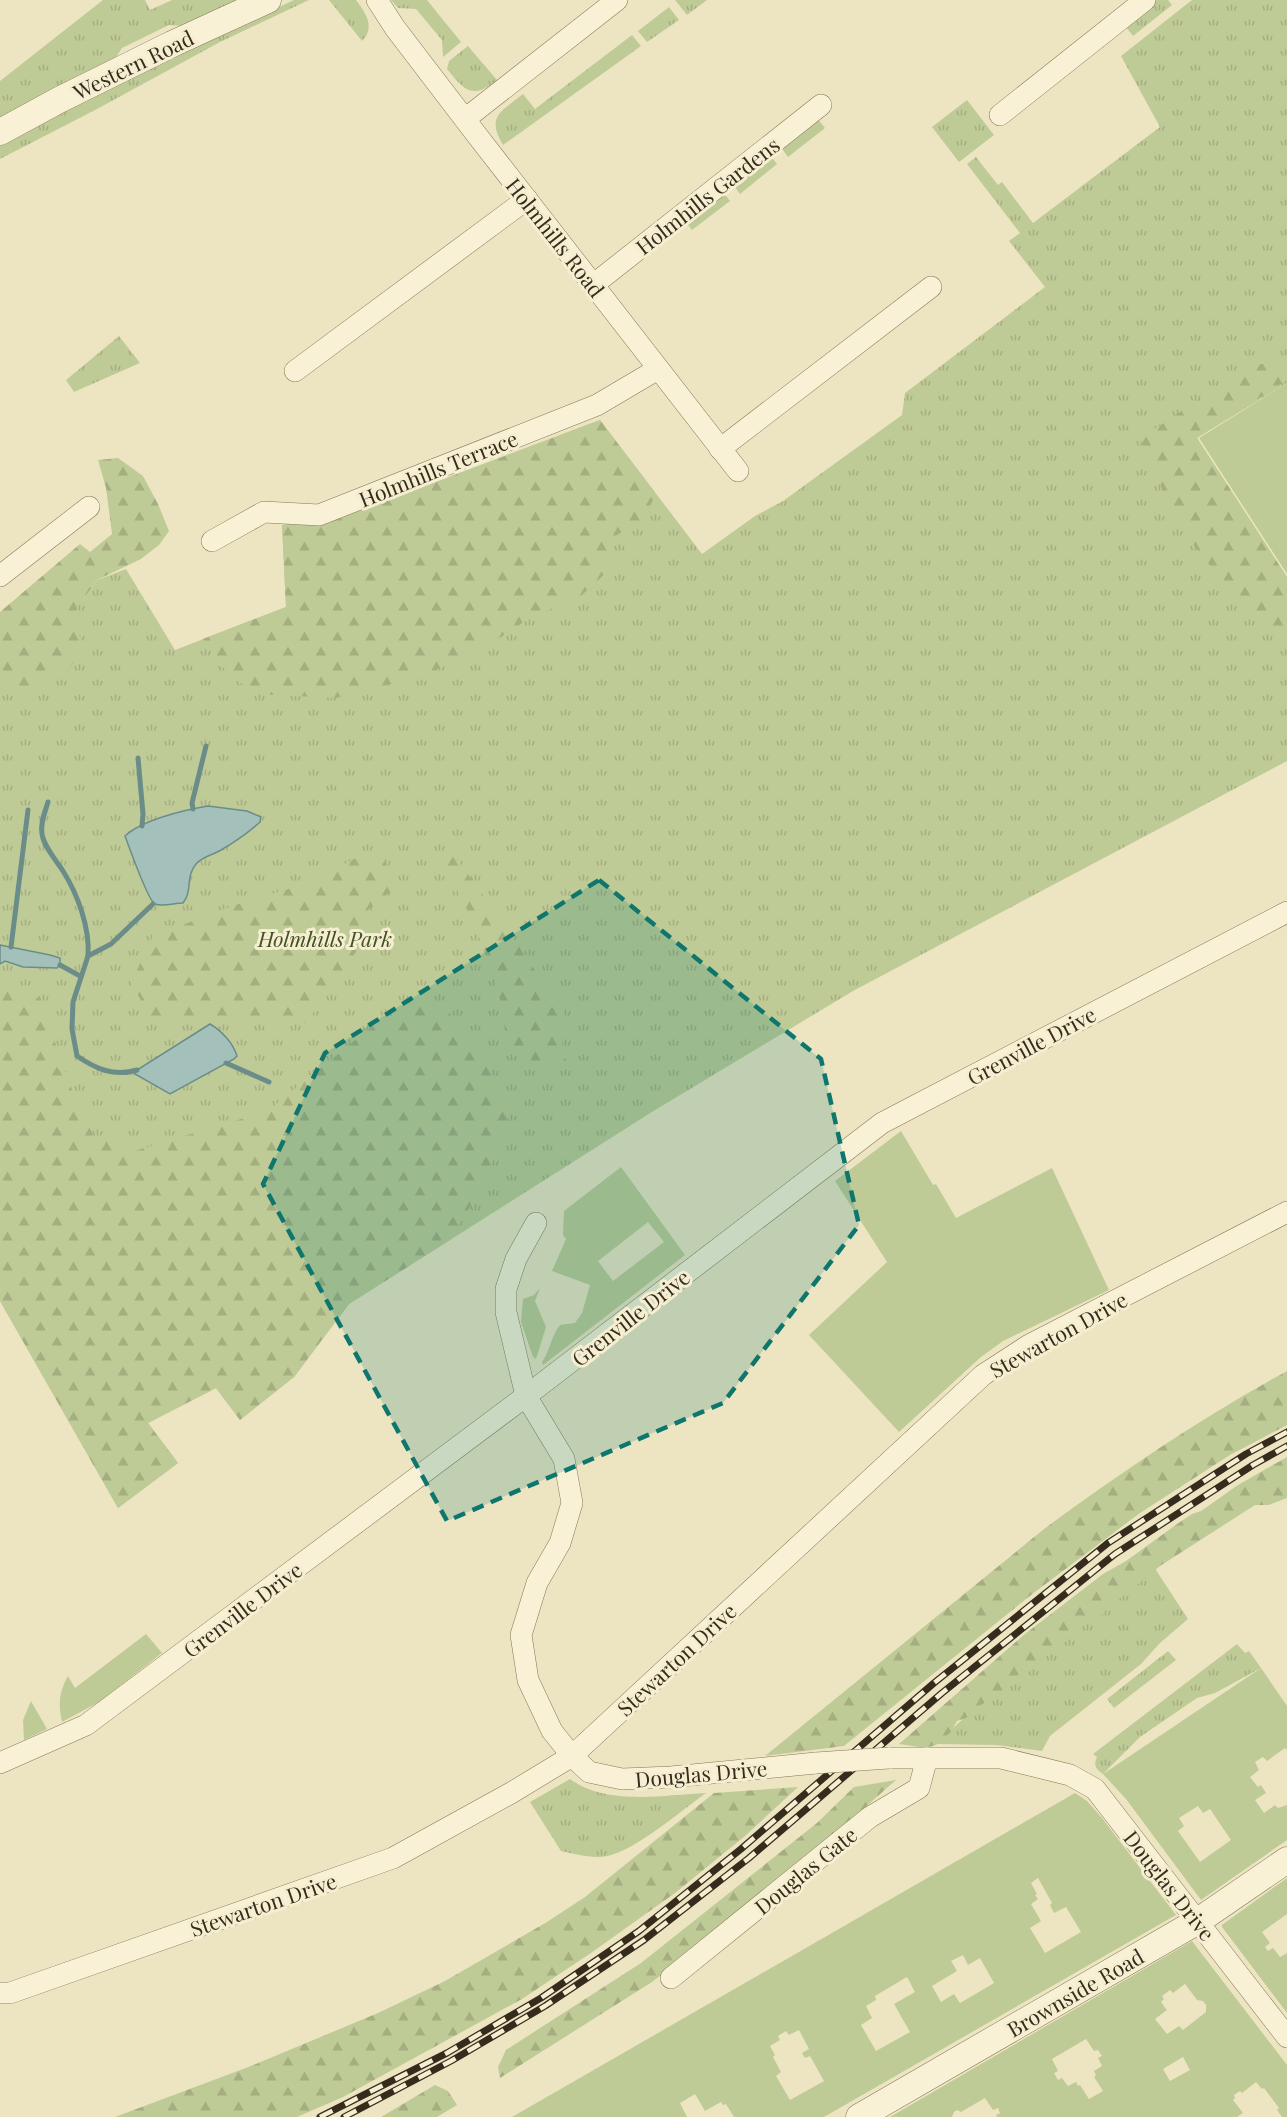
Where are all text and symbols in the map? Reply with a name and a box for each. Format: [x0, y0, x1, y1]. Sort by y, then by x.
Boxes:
street label: Western Road [67, 23, 198, 106]
street label: Holmhills Gardens [629, 130, 785, 260]
street label: Holmhills Road [501, 171, 611, 303]
street label: Holmhills Terrace [354, 423, 522, 513]
park label: Holmhills Park [257, 924, 392, 952]
street label: Grenville Drive [962, 999, 1100, 1091]
street label: Grenville Drive [565, 1262, 695, 1372]
street label: Stewarton Drive [984, 1285, 1132, 1383]
street label: Grenville Drive [177, 1555, 307, 1663]
street label: Stewarton Drive [610, 1596, 742, 1722]
street label: Douglas Drive [634, 1753, 768, 1793]
street label: Douglas Gate [748, 1820, 862, 1920]
street label: Douglas Drive [1118, 1824, 1222, 1946]
street label: Stewarton Drive [186, 1866, 340, 1942]
street label: Brownside Road [1002, 1942, 1148, 2042]

